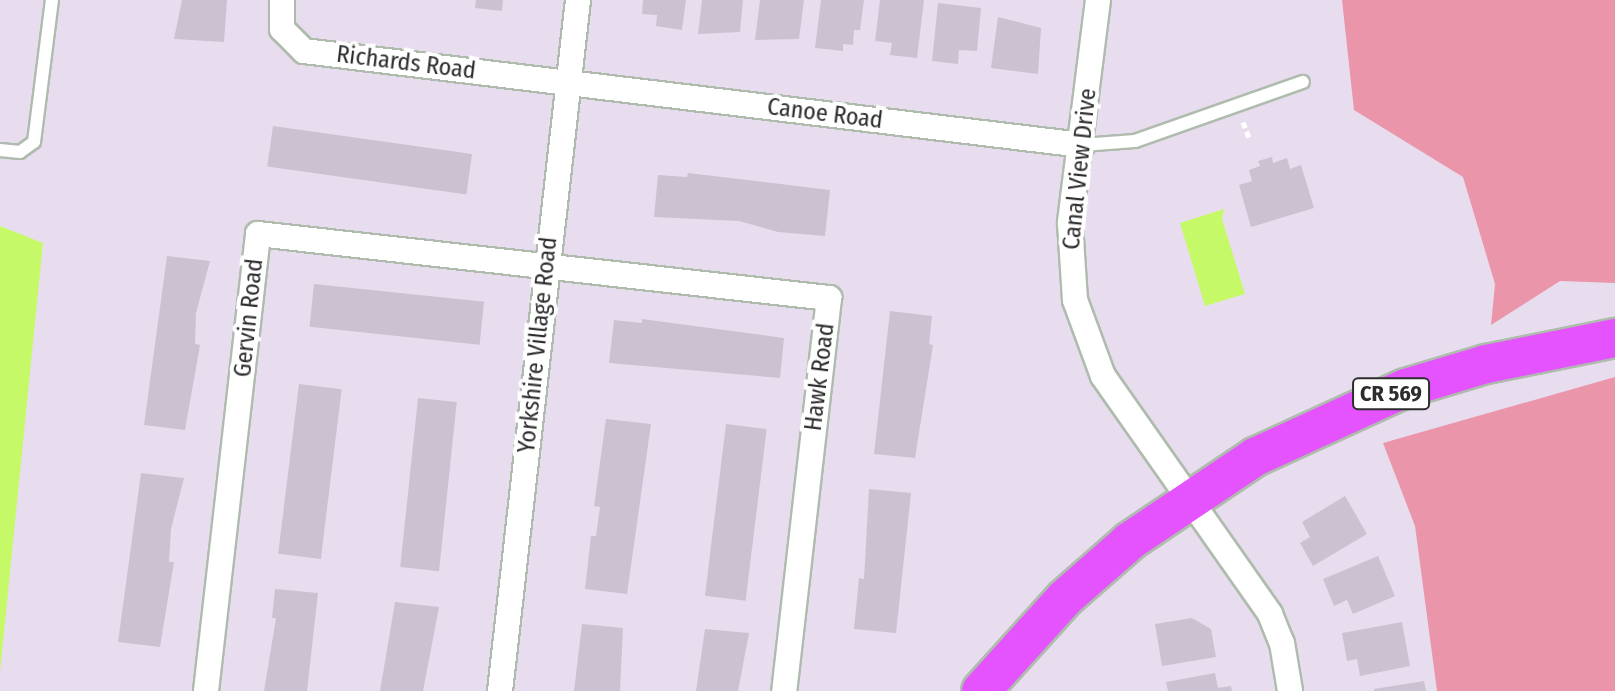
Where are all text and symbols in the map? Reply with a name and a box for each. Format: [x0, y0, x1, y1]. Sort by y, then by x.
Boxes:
street label: Richards Road [335, 40, 477, 86]
street label: Canal View Drive [1057, 87, 1103, 251]
street label: Canoe Road [766, 93, 884, 135]
street label: Yorkshire Village Road [512, 235, 564, 455]
street label: Gervin Road [228, 257, 270, 379]
street label: Hawk Road [799, 321, 841, 433]
road number: CR 569 [1351, 376, 1431, 412]

